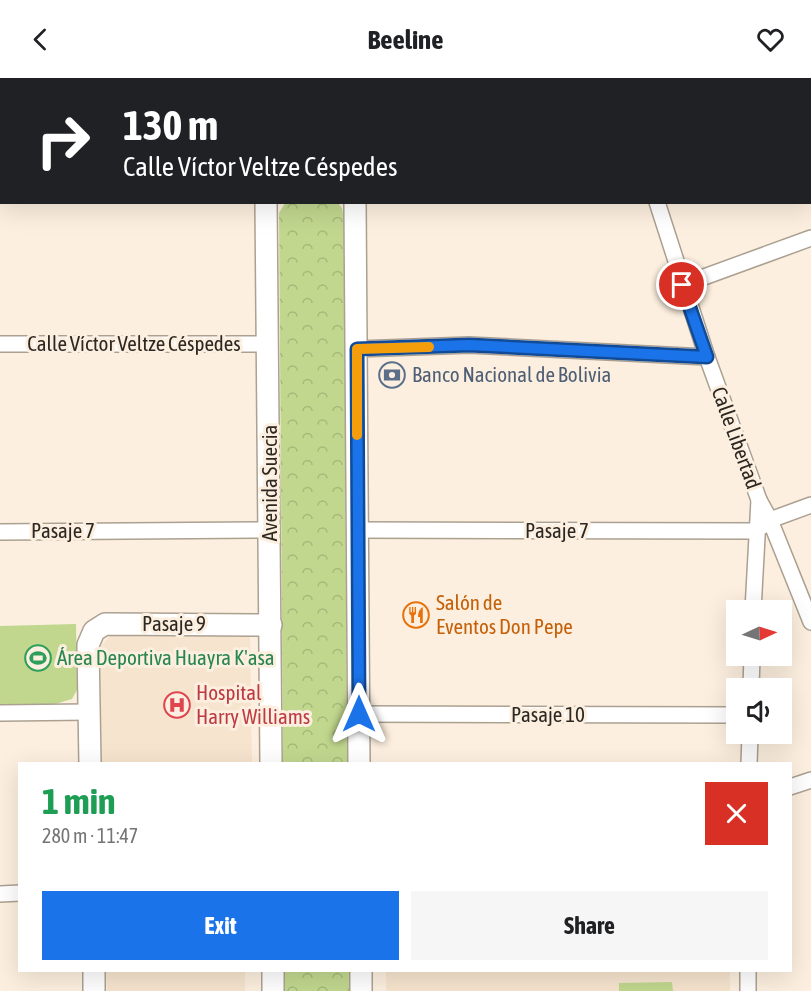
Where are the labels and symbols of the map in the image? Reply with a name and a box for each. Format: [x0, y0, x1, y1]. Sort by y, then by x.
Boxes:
pin [656, 259, 707, 310]
street label: Calle Víctor Veltze Céspedes [27, 331, 241, 355]
bank icon: Banco Nacional de Bolivia [377, 360, 407, 390]
place label: Banco Nacional de Bolivia [412, 362, 611, 386]
street label: Calle Libertad [707, 383, 766, 492]
street label: Avenida Suecia [257, 425, 281, 541]
street label: Pasaje 7 [31, 518, 95, 542]
street label: Pasaje 7 [525, 518, 589, 542]
place label: Salón de Eventos Don Pepe [436, 590, 573, 638]
restaurant icon: Salón de Eventos Don Pepe [401, 600, 431, 630]
north arrow [726, 600, 792, 666]
street label: Pasaje 9 [142, 611, 206, 635]
sports icon: Área Deportiva Huayra K'asa [23, 643, 53, 673]
place label: Área Deportiva Huayra K'asa [57, 645, 275, 669]
place label: Hospital Harry Williams [196, 680, 310, 728]
position arrow [327, 682, 391, 746]
hospital icon: Hospital Harry Williams [162, 690, 192, 720]
street label: Pasaje 10 [511, 702, 585, 726]

